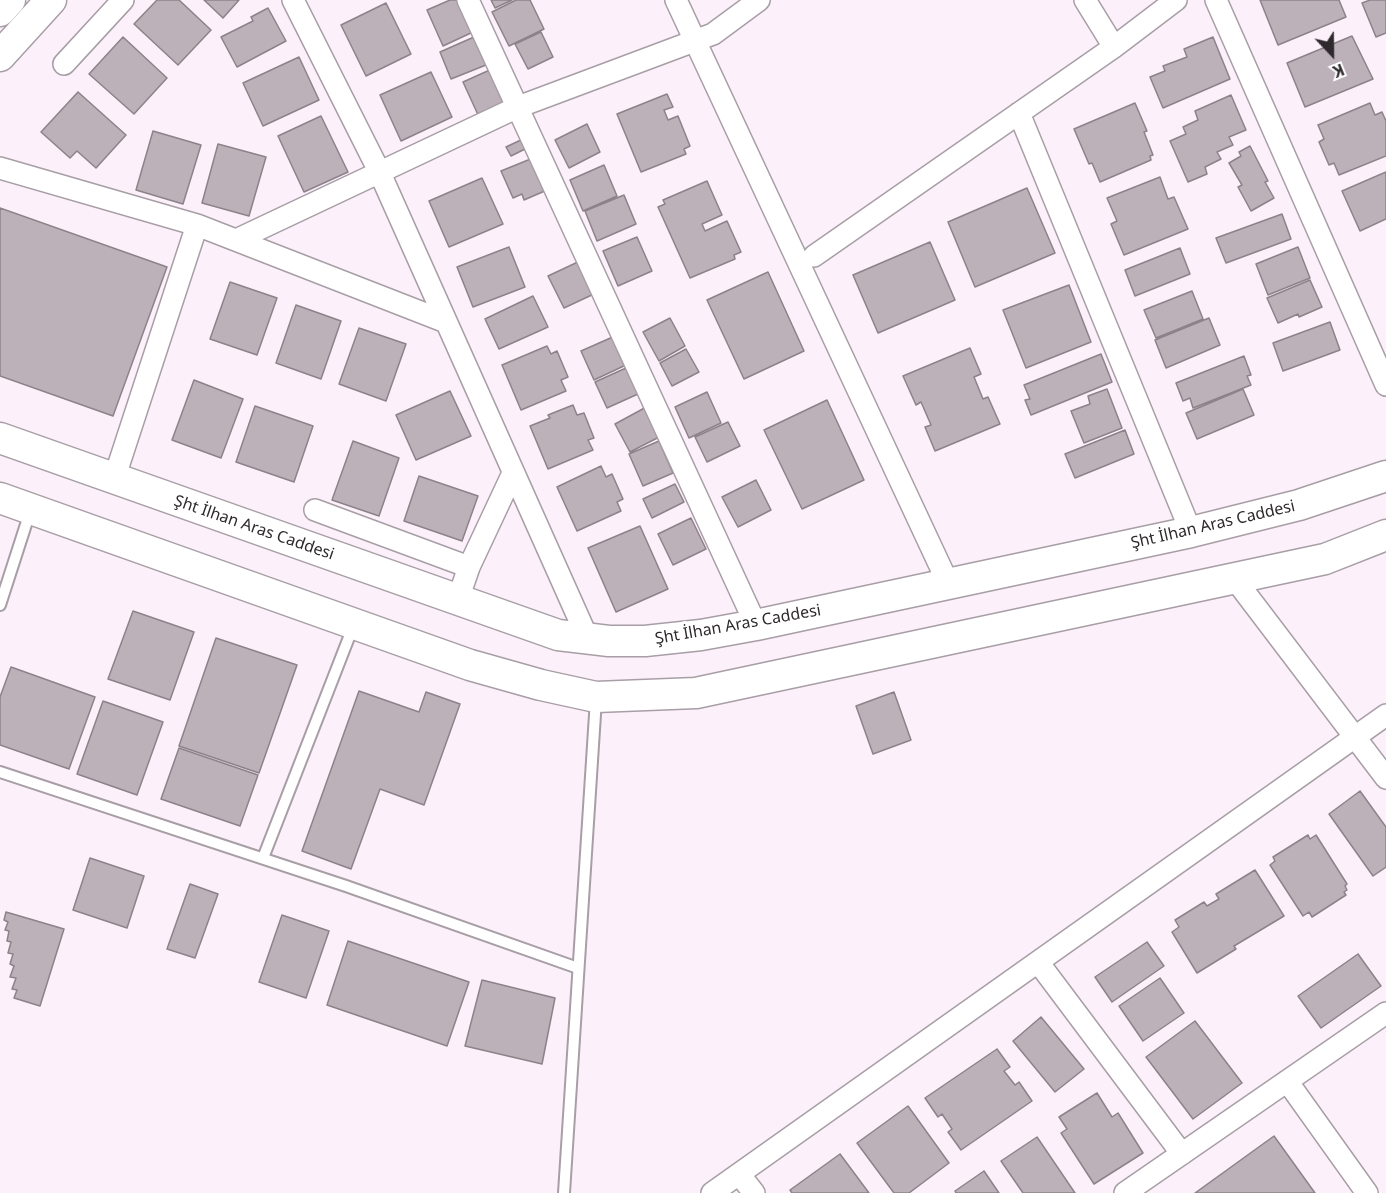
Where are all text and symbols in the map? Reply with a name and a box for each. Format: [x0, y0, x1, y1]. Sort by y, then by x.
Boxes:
north arrow [1302, 24, 1362, 84]
text: K [1330, 59, 1348, 83]
street label: Şht İlhan Aras Caddesi [171, 492, 337, 564]
street label: Şht İlhan Aras Caddesi [1129, 497, 1297, 553]
street label: Şht İlhan Aras Caddesi [654, 601, 822, 649]

